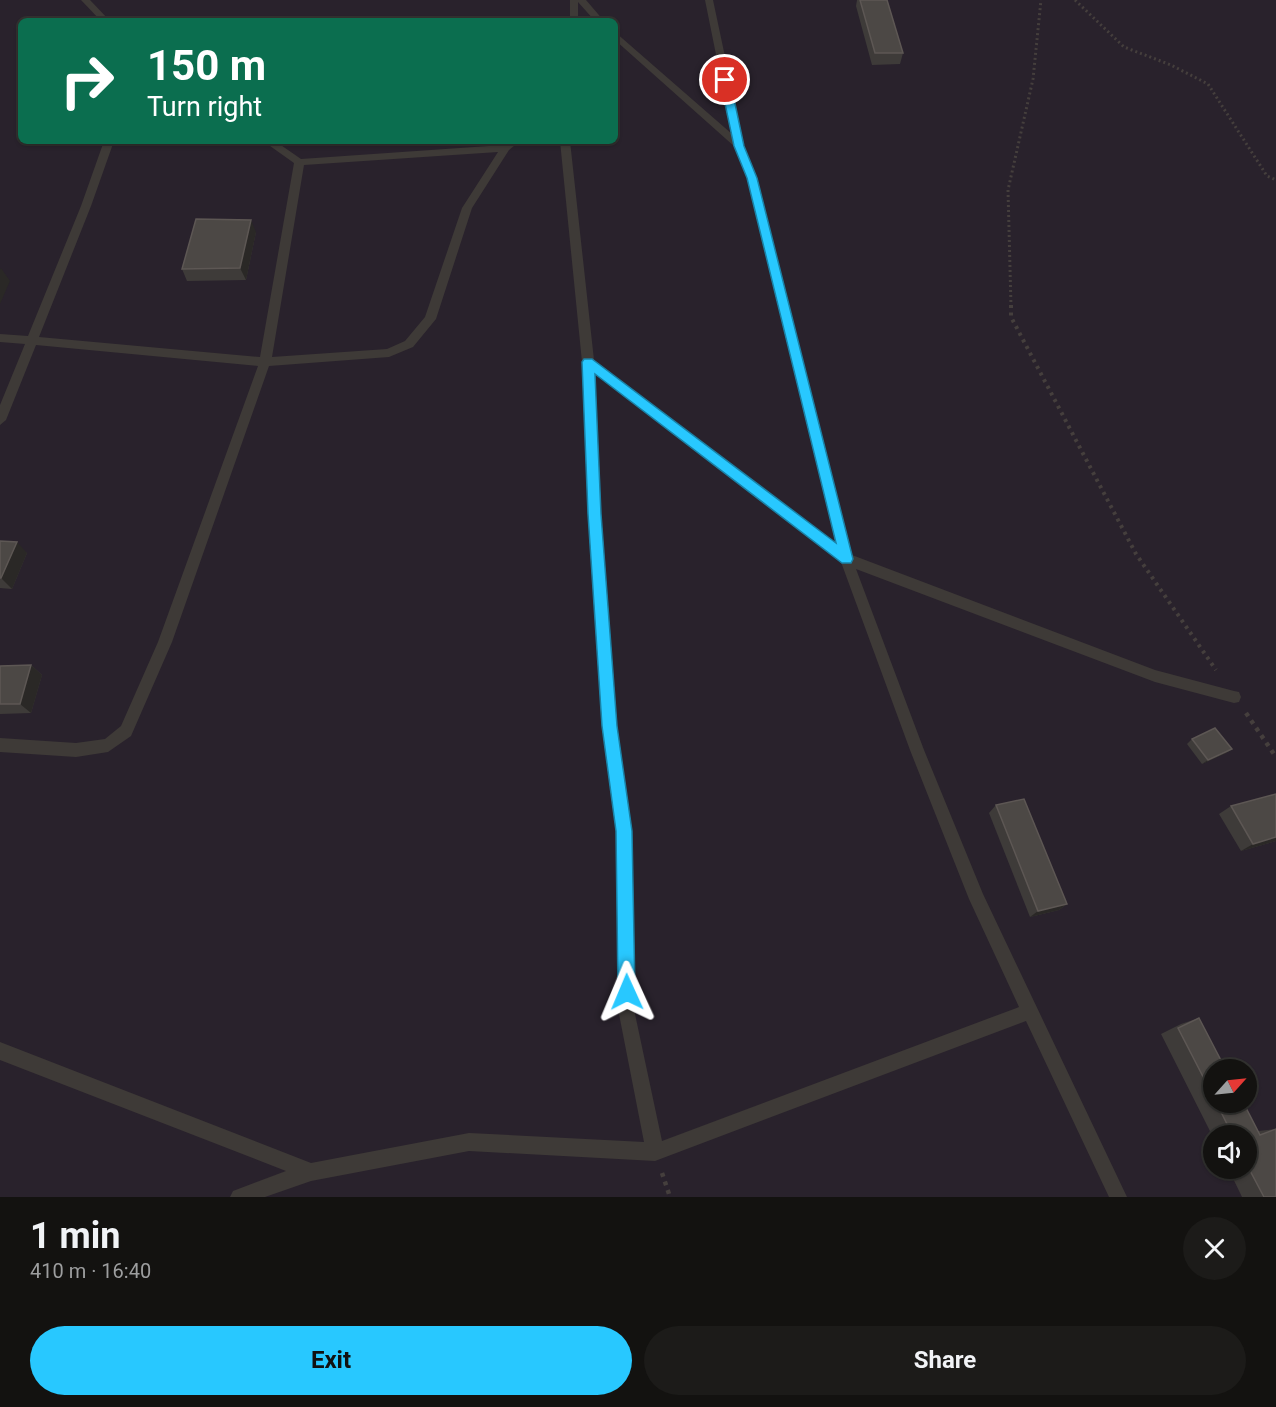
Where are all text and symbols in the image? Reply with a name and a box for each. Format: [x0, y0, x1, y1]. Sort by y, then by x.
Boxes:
text: 150 m [147, 41, 266, 90]
icon: right [48, 42, 126, 120]
pin [699, 54, 750, 105]
icon: arrive [708, 63, 741, 96]
text: Turn right [147, 91, 262, 123]
position arrow [595, 960, 659, 1024]
north arrow [1203, 1059, 1257, 1113]
map controls [1203, 1059, 1257, 1179]
button: sound [1203, 1125, 1257, 1179]
text: 1 min [30, 1215, 121, 1257]
button: close [1183, 1217, 1246, 1280]
text: 410 m · 16:40 [30, 1259, 151, 1283]
button: Exit [30, 1326, 632, 1395]
button: Share [644, 1326, 1246, 1395]

